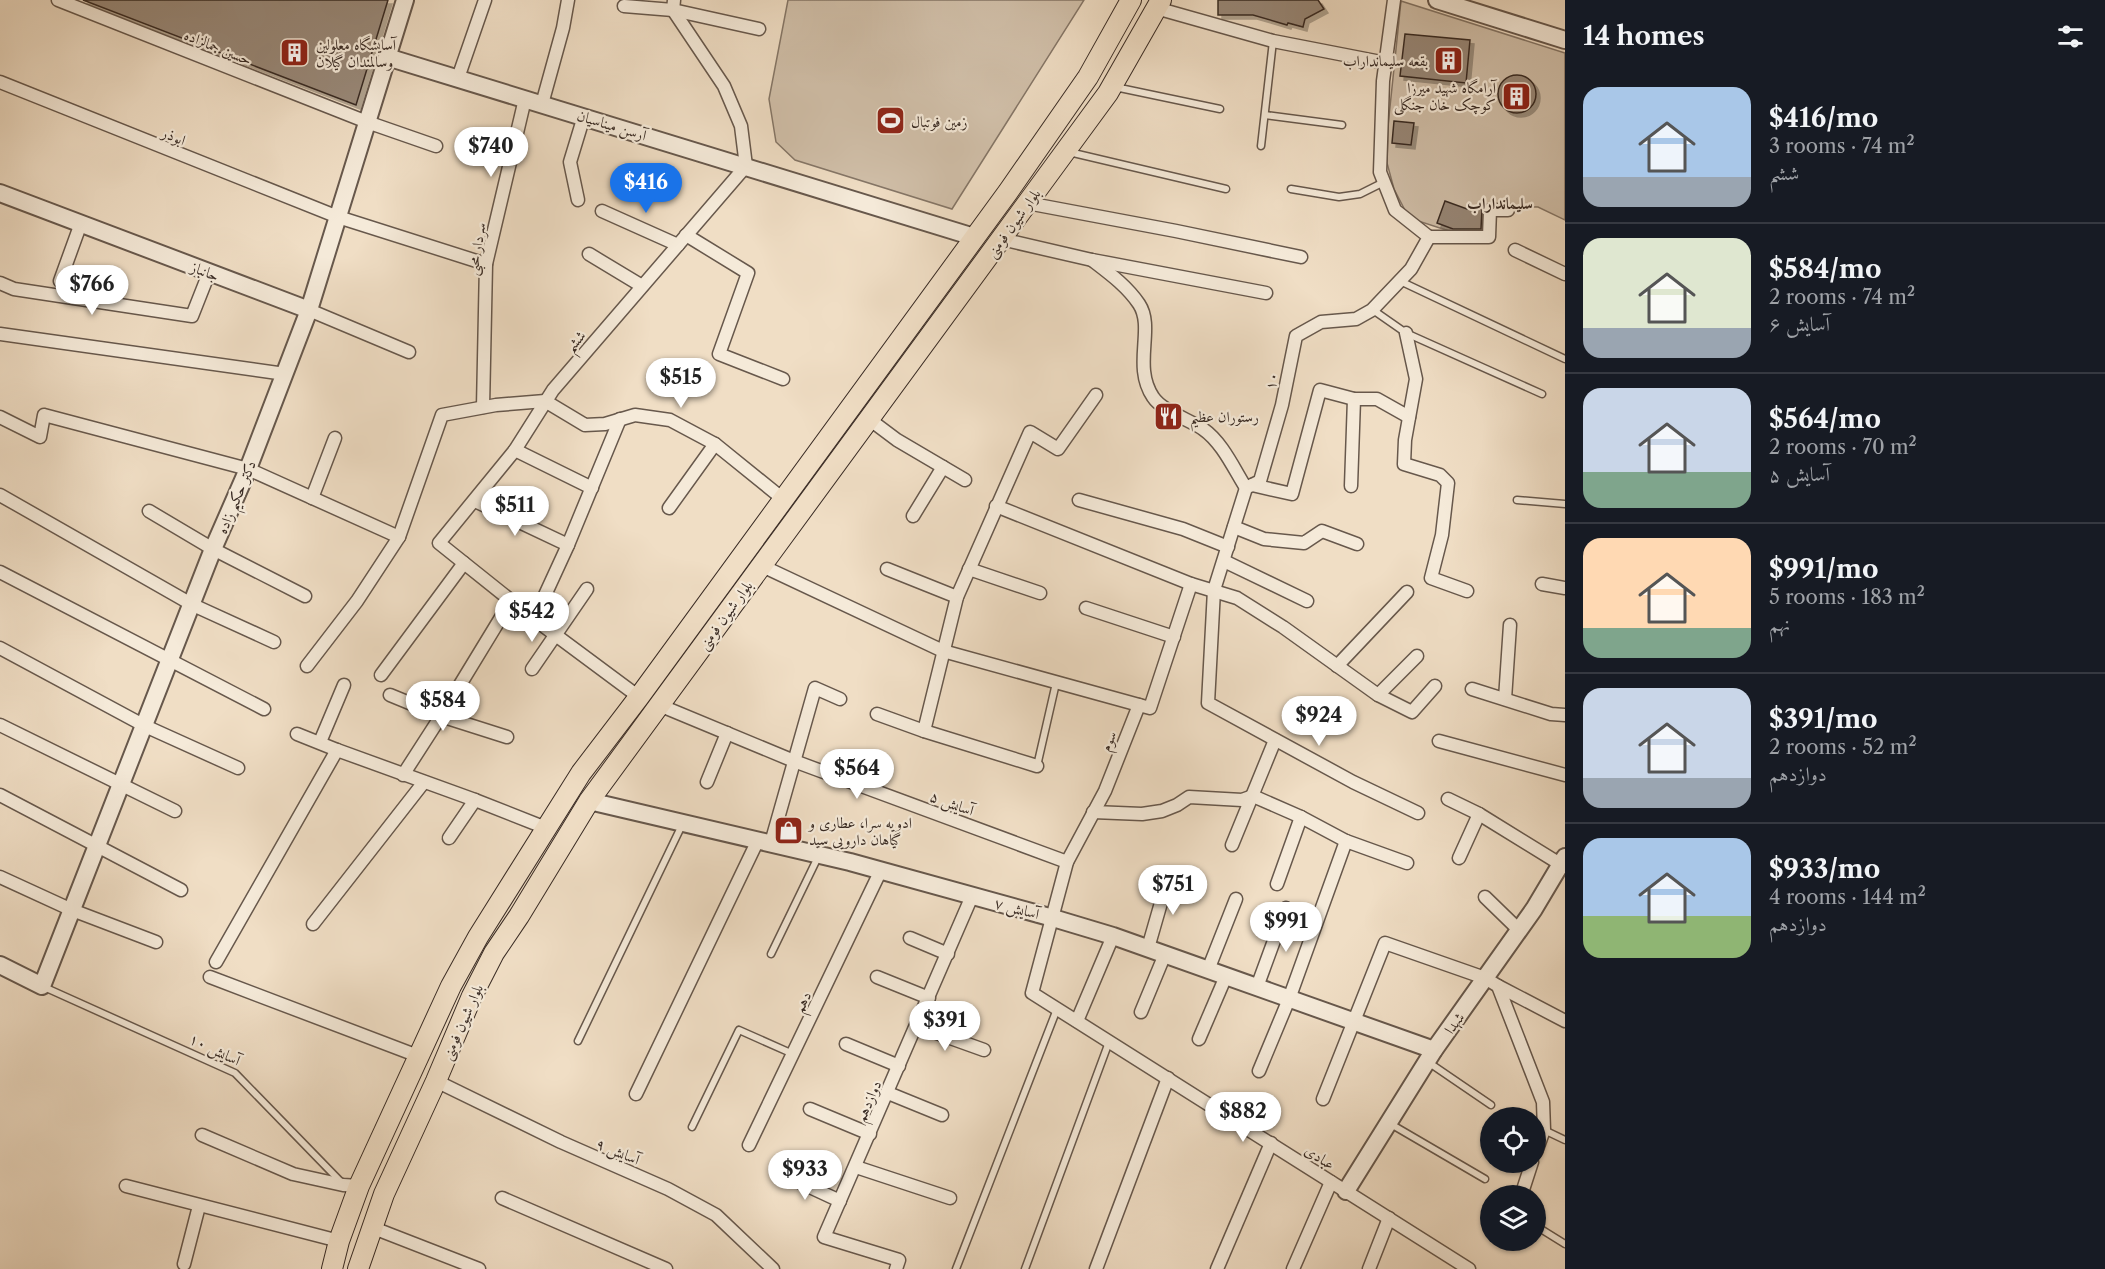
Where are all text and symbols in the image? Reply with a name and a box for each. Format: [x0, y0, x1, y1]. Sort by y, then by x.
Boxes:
text: 14 homes [1583, 20, 1705, 52]
icon: filters [2054, 20, 2087, 53]
street label: حسین جمالزاده [181, 25, 255, 69]
place label: آسایشگاه معلولین وسالمندان گیلان [316, 35, 398, 71]
building icon: آسایشگاه معلولین وسالمندان گیلان [279, 37, 311, 69]
building icon: بقعه سلیمانداراب [1433, 44, 1465, 76]
place label: بقعه سلیمانداراب [1343, 51, 1428, 70]
place label: آرامگاه شهید میرزا کوچک خان جنگلی [1394, 78, 1498, 116]
building icon: آرامگاه شهید میرزا کوچک خان جنگلی [1501, 80, 1533, 112]
text: $416/mo [1769, 102, 1878, 134]
street label: آرسن میناسیان [575, 105, 651, 146]
sports icon: زمین فوتبال [874, 105, 906, 137]
icon: home [1631, 111, 1703, 183]
place label: زمین فوتبال [911, 112, 968, 131]
street label: ابوذر [157, 122, 189, 149]
pin: $740 [455, 127, 527, 178]
text: $740 [468, 134, 514, 158]
text: 3 rooms · 74 m² [1769, 134, 1915, 158]
text: ششم [1769, 161, 1799, 185]
pin: $416 [610, 163, 682, 214]
text: $416 [624, 170, 668, 194]
street label: بلوار شیون فومنی [982, 185, 1046, 263]
district label: سلیمانداراب [1467, 193, 1533, 214]
street label: سردار محبی [462, 221, 493, 277]
text: $584/mo [1769, 253, 1881, 285]
street label: جانباز [186, 256, 222, 285]
icon: home [1631, 262, 1703, 334]
pin: $766 [56, 265, 128, 316]
text: $766 [69, 272, 115, 296]
text: 2 rooms · 74 m² [1769, 285, 1915, 309]
text: آسایش ۶ [1769, 312, 1830, 336]
street label: ششم [560, 326, 594, 360]
pin: $515 [645, 358, 717, 409]
text: $515 [660, 365, 702, 389]
street label: ۱۰ [1260, 371, 1282, 391]
restaurant icon: رستوران عظیم [1153, 400, 1185, 432]
text: $564/mo [1769, 403, 1881, 435]
place label: رستوران عظیم [1190, 407, 1259, 432]
icon: home [1631, 412, 1703, 484]
text: 2 rooms · 70 m² [1769, 435, 1917, 459]
street label: دکتر حکیم زاده [212, 457, 265, 539]
text: آسایش ۵ [1769, 462, 1830, 486]
pin: $511 [479, 486, 551, 537]
text: $511 [495, 493, 535, 517]
text: $991/mo [1769, 553, 1878, 585]
icon: home [1631, 562, 1703, 634]
street label: بلوار شیون فومنی [694, 577, 758, 655]
text: 5 rooms · 183 m² [1769, 585, 1925, 609]
pin: $542 [496, 592, 568, 643]
text: $542 [509, 599, 555, 623]
text: نهم [1769, 612, 1790, 636]
pin: $584 [407, 681, 479, 732]
text: $584 [420, 688, 466, 712]
pin: $924 [1283, 696, 1355, 747]
text: $924 [1296, 703, 1342, 727]
text: $391/mo [1769, 703, 1878, 735]
icon: home [1631, 712, 1703, 784]
street label: سوم [1095, 728, 1124, 756]
text: 2 rooms · 52 m² [1769, 735, 1917, 759]
pin: $564 [821, 749, 893, 800]
text: $564 [834, 756, 880, 780]
text: دوازدهم [1769, 762, 1827, 786]
street label: آسایش ۵ [927, 786, 978, 821]
place label: ادویه سرا، عطاری و گیاهان دارویی سید [807, 813, 912, 850]
shop icon: ادویه سرا، عطاری و گیاهان دارویی سید [772, 815, 804, 847]
text: $933/mo [1769, 853, 1880, 885]
icon: home [1631, 862, 1703, 934]
pin: $751 [1137, 865, 1209, 916]
text: $751 [1152, 872, 1194, 896]
text: 4 rooms · 144 m² [1769, 885, 1926, 909]
street label: آسایش ۷ [992, 893, 1043, 925]
pin: $991 [1250, 902, 1322, 953]
text: $991 [1264, 909, 1308, 933]
text: دوازدهم [1769, 912, 1827, 936]
street label: بلوار شیون فومنی [437, 981, 489, 1064]
street label: دهم [789, 988, 820, 1018]
pin: $391 [909, 1001, 981, 1052]
text: $391 [923, 1008, 967, 1032]
street label: شهدا [1440, 1008, 1469, 1038]
street label: آسایش ‍۱۰ [186, 1029, 245, 1071]
street label: دوازدهم [851, 1077, 890, 1127]
pin: $882 [1207, 1092, 1279, 1143]
text: $882 [1219, 1099, 1267, 1123]
map controls [1480, 1107, 1546, 1251]
button: locate [1480, 1107, 1546, 1173]
street label: آسایش ۹ [593, 1133, 644, 1170]
street label: عبادی [1301, 1140, 1339, 1174]
pin: $933 [769, 1150, 841, 1201]
text: $933 [782, 1157, 828, 1181]
button: layers [1480, 1185, 1546, 1251]

